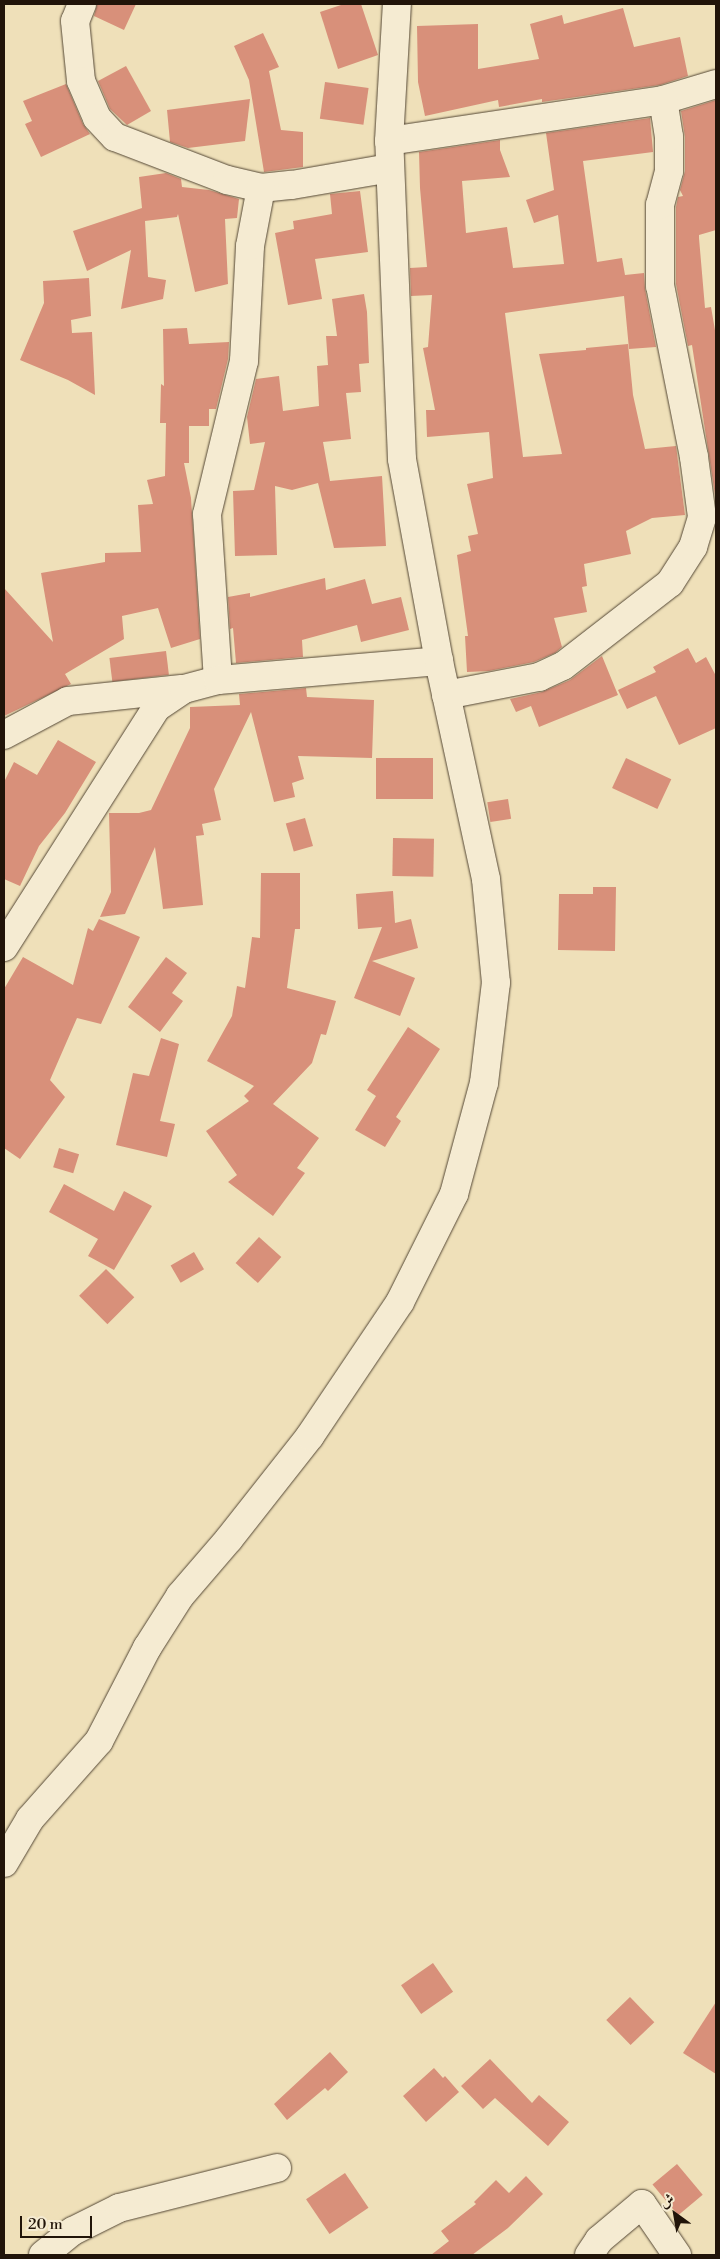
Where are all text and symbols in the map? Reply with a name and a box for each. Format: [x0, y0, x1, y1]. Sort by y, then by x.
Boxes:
north arrow [650, 2189, 700, 2239]
text: ش [656, 2190, 678, 2213]
scale bar [22, 2206, 95, 2238]
text: 20 m [28, 2215, 63, 2234]

